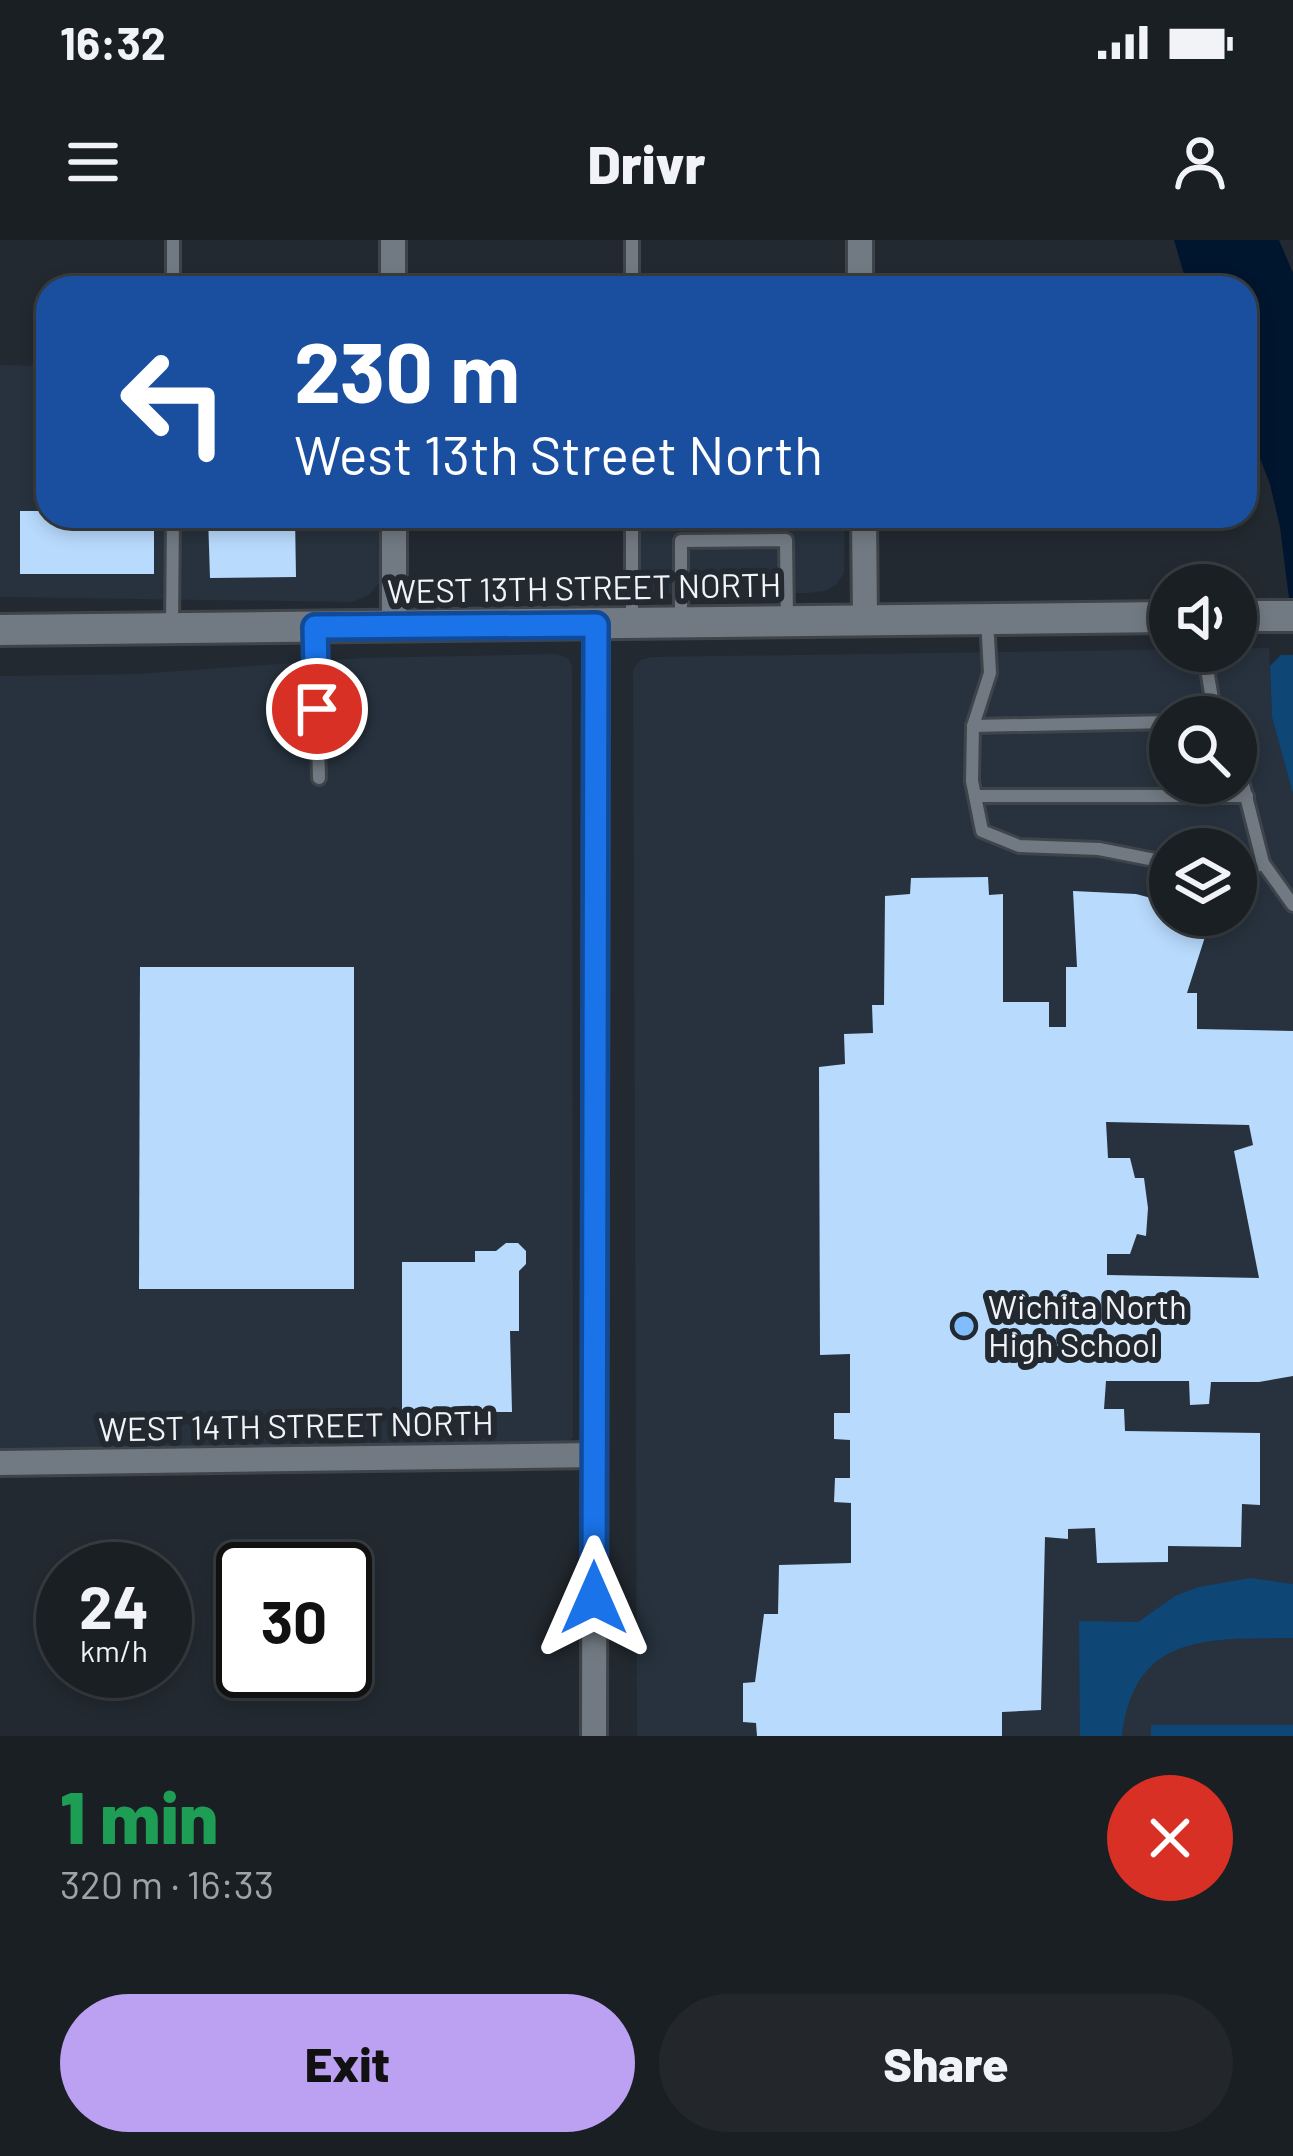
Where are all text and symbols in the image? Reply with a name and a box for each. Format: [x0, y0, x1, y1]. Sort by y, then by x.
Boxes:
text: 16:32 [60, 15, 166, 69]
icon: menu [60, 129, 126, 195]
icon: person [1167, 129, 1233, 195]
text: Drivr [587, 130, 706, 195]
text: 230 m [294, 319, 520, 420]
icon: left [96, 324, 252, 480]
text: West 13th Street North [294, 421, 823, 486]
street label: WEST 13TH STREET NORTH [387, 564, 781, 610]
map controls [1149, 564, 1257, 936]
button: sound [1149, 564, 1257, 672]
pin [266, 658, 368, 760]
icon: arrive [284, 676, 350, 742]
button: search [1149, 696, 1257, 804]
button: layers [1149, 828, 1257, 936]
place label: Wichita North High School [988, 1286, 1187, 1364]
marker: Wichita North High School [951, 1313, 977, 1339]
street label: WEST 14TH STREET NORTH [98, 1402, 494, 1448]
position arrow [531, 1535, 657, 1661]
speed limit sign: 30 [216, 1542, 372, 1698]
text: 24 [79, 1569, 149, 1641]
text: km/h [80, 1632, 148, 1668]
text: 1 min [60, 1772, 218, 1858]
button: close [1107, 1775, 1233, 1901]
text: 320 m · 16:33 [60, 1860, 274, 1907]
button: Exit [60, 1994, 635, 2132]
button: Share [659, 1994, 1233, 2132]

